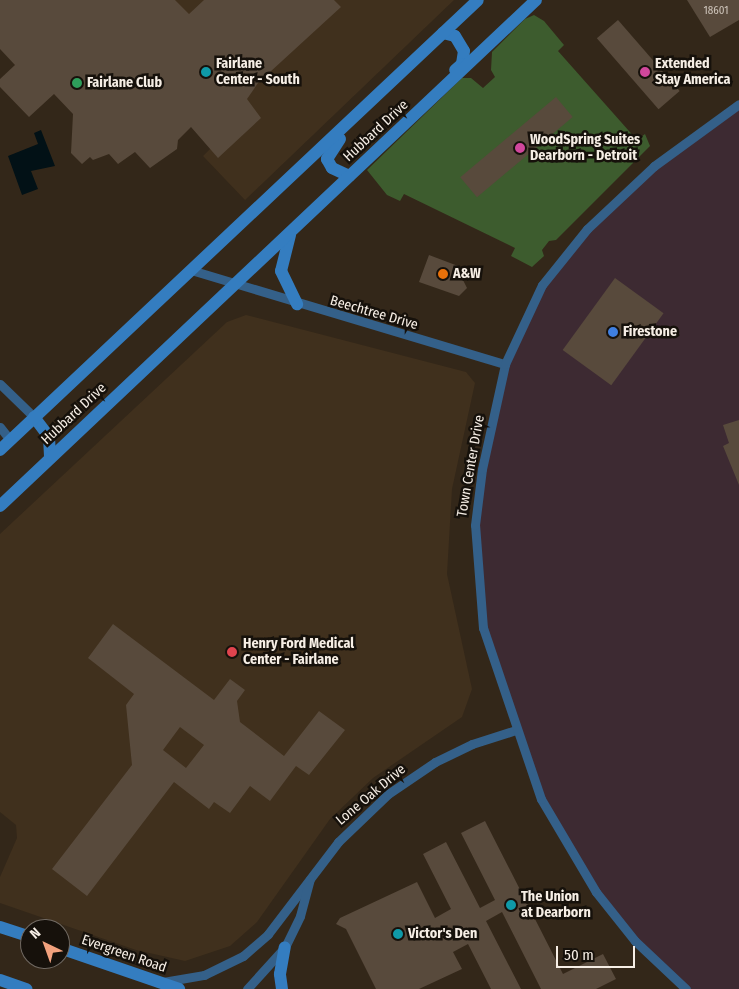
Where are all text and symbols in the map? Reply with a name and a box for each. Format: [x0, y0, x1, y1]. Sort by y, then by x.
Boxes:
house number: 18601 [704, 4, 728, 18]
place label: Fairlane Center - South [216, 56, 300, 88]
place label: Extended Stay America [655, 56, 730, 88]
marker: Fairlane Center - South [200, 66, 212, 78]
marker: Extended Stay America [639, 66, 651, 78]
place label: Fairlane Club [87, 75, 162, 91]
marker: Fairlane Club [71, 77, 83, 89]
street label: Hubbard Drive [340, 97, 412, 165]
place label: WoodSpring Suites Dearborn - Detroit [530, 132, 640, 164]
marker: WoodSpring Suites Dearborn - Detroit [514, 142, 526, 154]
place label: A&W [453, 266, 481, 282]
marker: A&W [437, 268, 449, 280]
street label: Beechtree Drive [328, 292, 420, 334]
place label: Firestone [623, 324, 677, 340]
marker: Firestone [607, 326, 619, 338]
street label: Hubbard Drive [38, 380, 110, 448]
street label: Town Center Drive [454, 414, 488, 518]
place label: Henry Ford Medical Center - Fairlane [243, 636, 354, 669]
marker: Henry Ford Medical Center - Fairlane [225, 645, 239, 659]
street label: Lone Oak Drive [333, 761, 409, 829]
place label: The Union at Dearborn [521, 889, 591, 922]
marker: The Union at Dearborn [505, 899, 517, 911]
north arrow [20, 919, 70, 969]
text: N [26, 924, 44, 942]
place label: Victor's Den [408, 926, 477, 942]
marker: Victor's Den [392, 928, 404, 940]
street label: Evergreen Road [79, 932, 169, 976]
scale bar [559, 936, 638, 968]
text: 50 m [564, 946, 594, 964]

